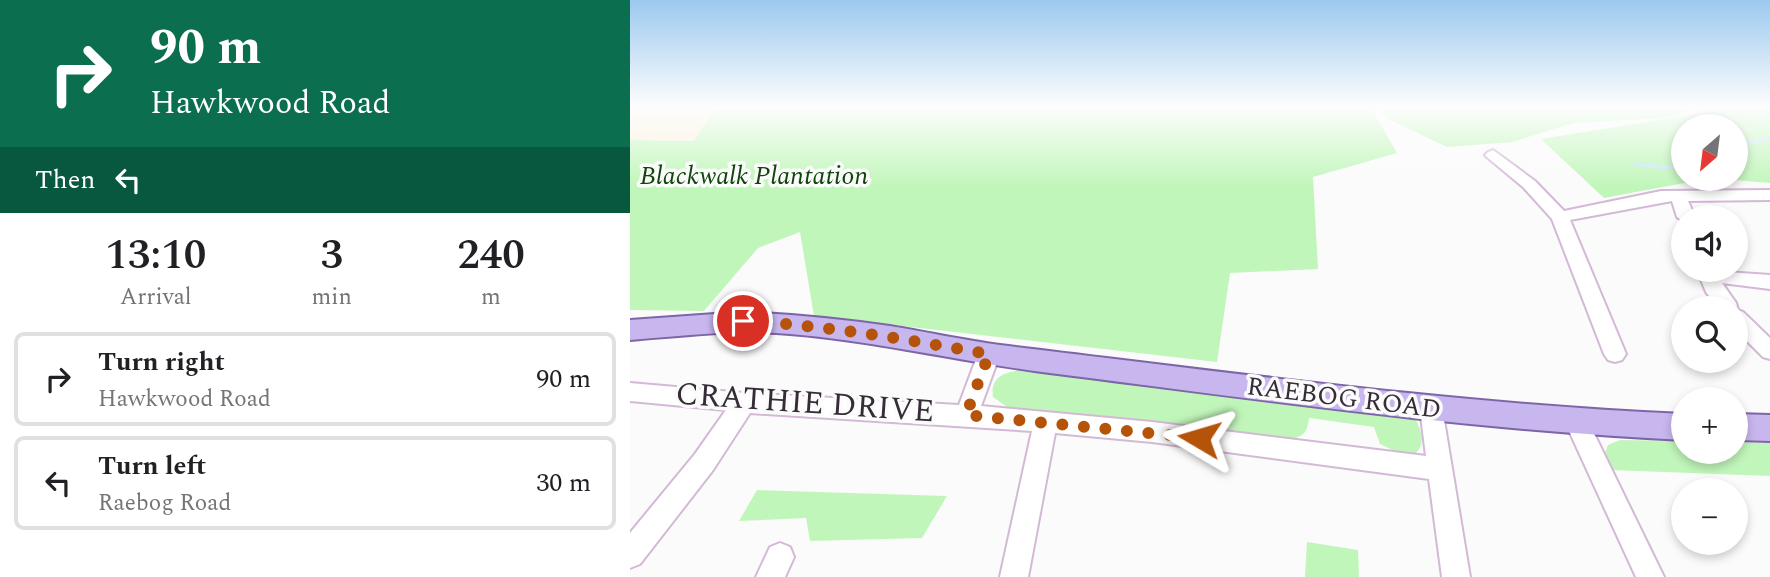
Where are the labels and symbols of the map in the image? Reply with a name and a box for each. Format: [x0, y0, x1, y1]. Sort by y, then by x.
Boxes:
north arrow [1671, 114, 1748, 191]
park label: Blackwalk Plantation [640, 156, 869, 196]
pin [713, 291, 773, 351]
street label: RAEBOG ROAD [1245, 366, 1443, 430]
street label: CRATHIE DRIVE [674, 370, 936, 436]
position arrow [1162, 401, 1236, 475]

